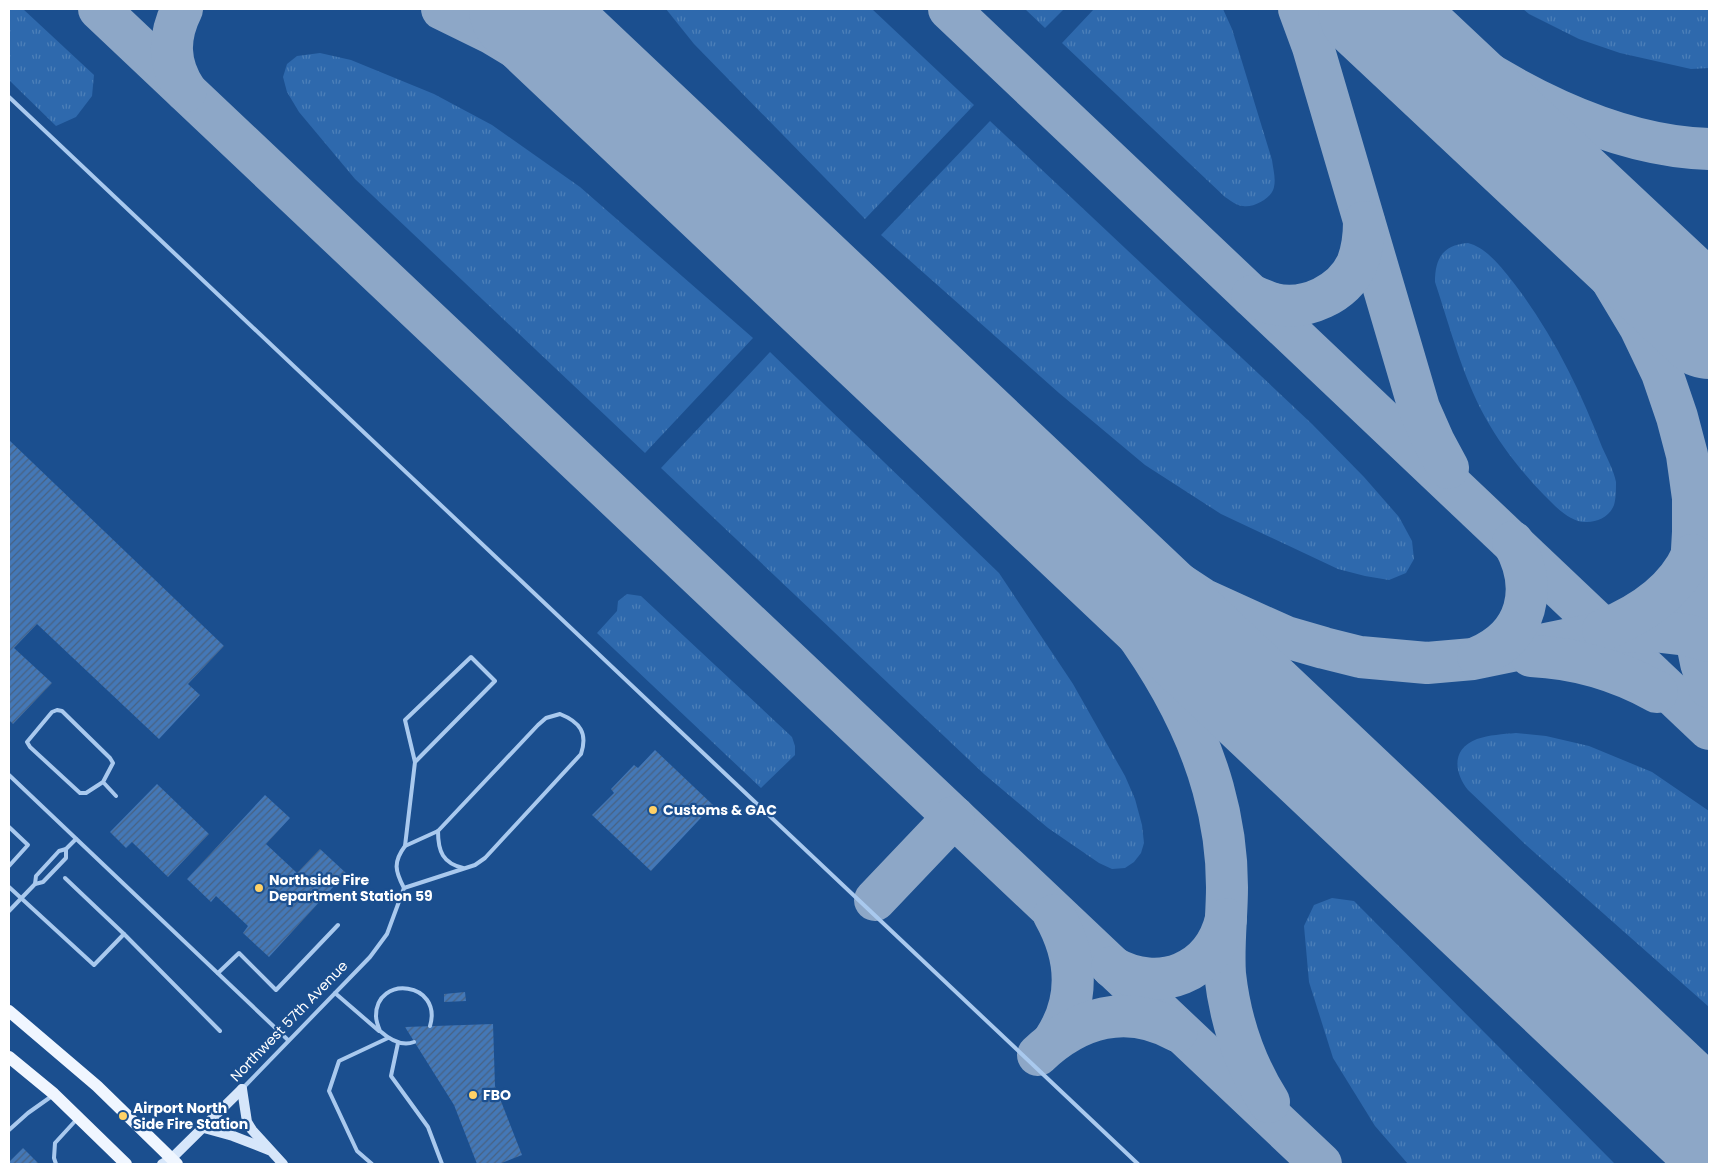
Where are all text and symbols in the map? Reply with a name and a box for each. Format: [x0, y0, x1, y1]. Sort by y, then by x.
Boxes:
place label: Customs & GAC [663, 800, 777, 820]
marker: Customs & GAC [647, 804, 659, 816]
place label: Northside Fire Department Station 59 [269, 870, 433, 906]
marker: Northside Fire Department Station 59 [253, 882, 265, 894]
street label: Northwest 57th Avenue [226, 956, 352, 1086]
place label: FBO [483, 1085, 511, 1105]
marker: FBO [467, 1089, 479, 1101]
place label: Airport North Side Fire Station [133, 1098, 248, 1134]
marker: Airport North Side Fire Station [117, 1110, 129, 1122]

